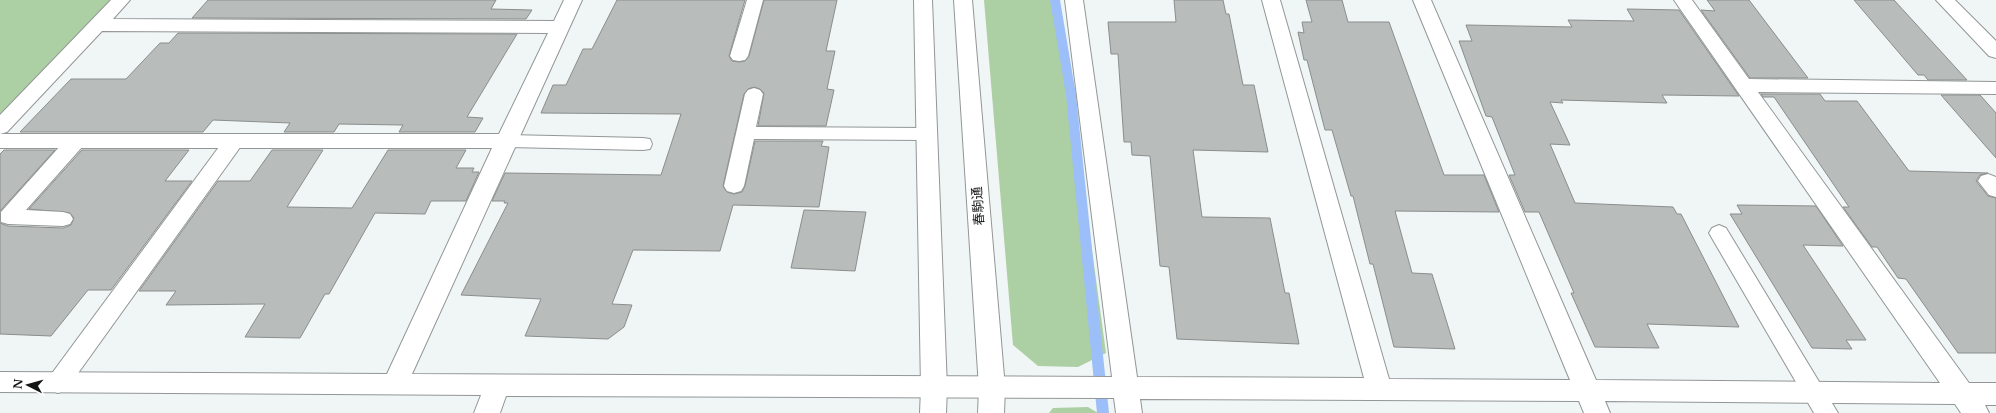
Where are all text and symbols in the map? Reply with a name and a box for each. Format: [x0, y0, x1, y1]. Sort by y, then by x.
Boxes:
street label: 春駒通 [968, 186, 988, 226]
north arrow [8, 365, 48, 405]
text: N [11, 377, 26, 390]

